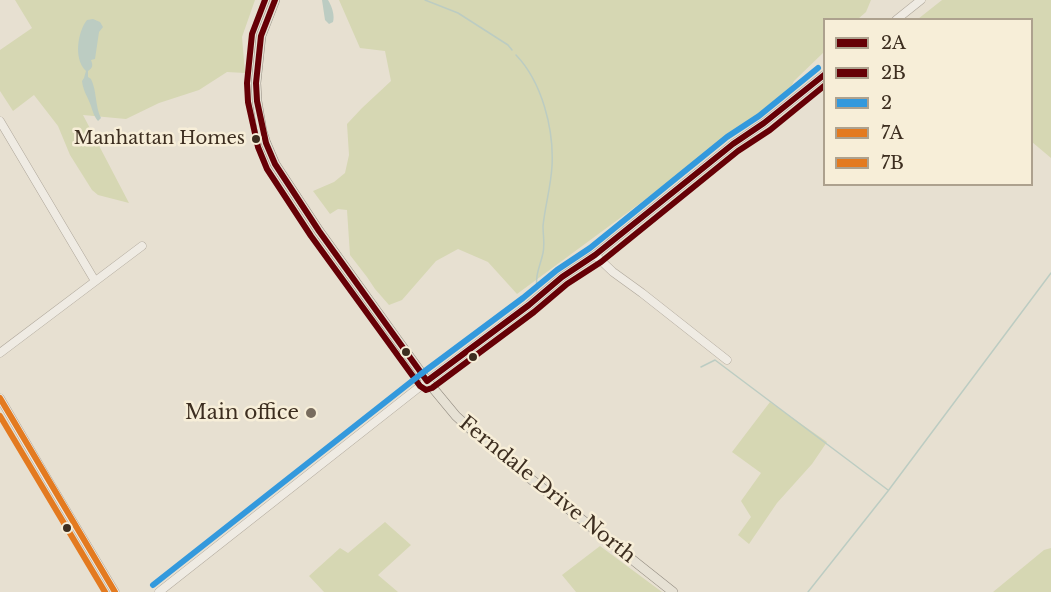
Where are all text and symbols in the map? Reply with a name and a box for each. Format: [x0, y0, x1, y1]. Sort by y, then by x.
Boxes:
legend [823, 18, 1033, 186]
text: 2A [881, 32, 906, 54]
text: 2B [881, 62, 906, 84]
text: 2 [881, 92, 892, 114]
text: 7A [881, 122, 903, 144]
place label: Manhattan Homes [74, 128, 245, 150]
marker: Manhattan Homes [250, 133, 262, 145]
text: 7B [881, 152, 904, 174]
unlabelled marker [400, 346, 412, 358]
unlabelled marker [467, 351, 479, 363]
place label: Main office [185, 401, 299, 425]
marker: Main office [304, 406, 318, 420]
street label: Ferndale Drive North [454, 411, 640, 569]
unlabelled marker [61, 522, 73, 534]

